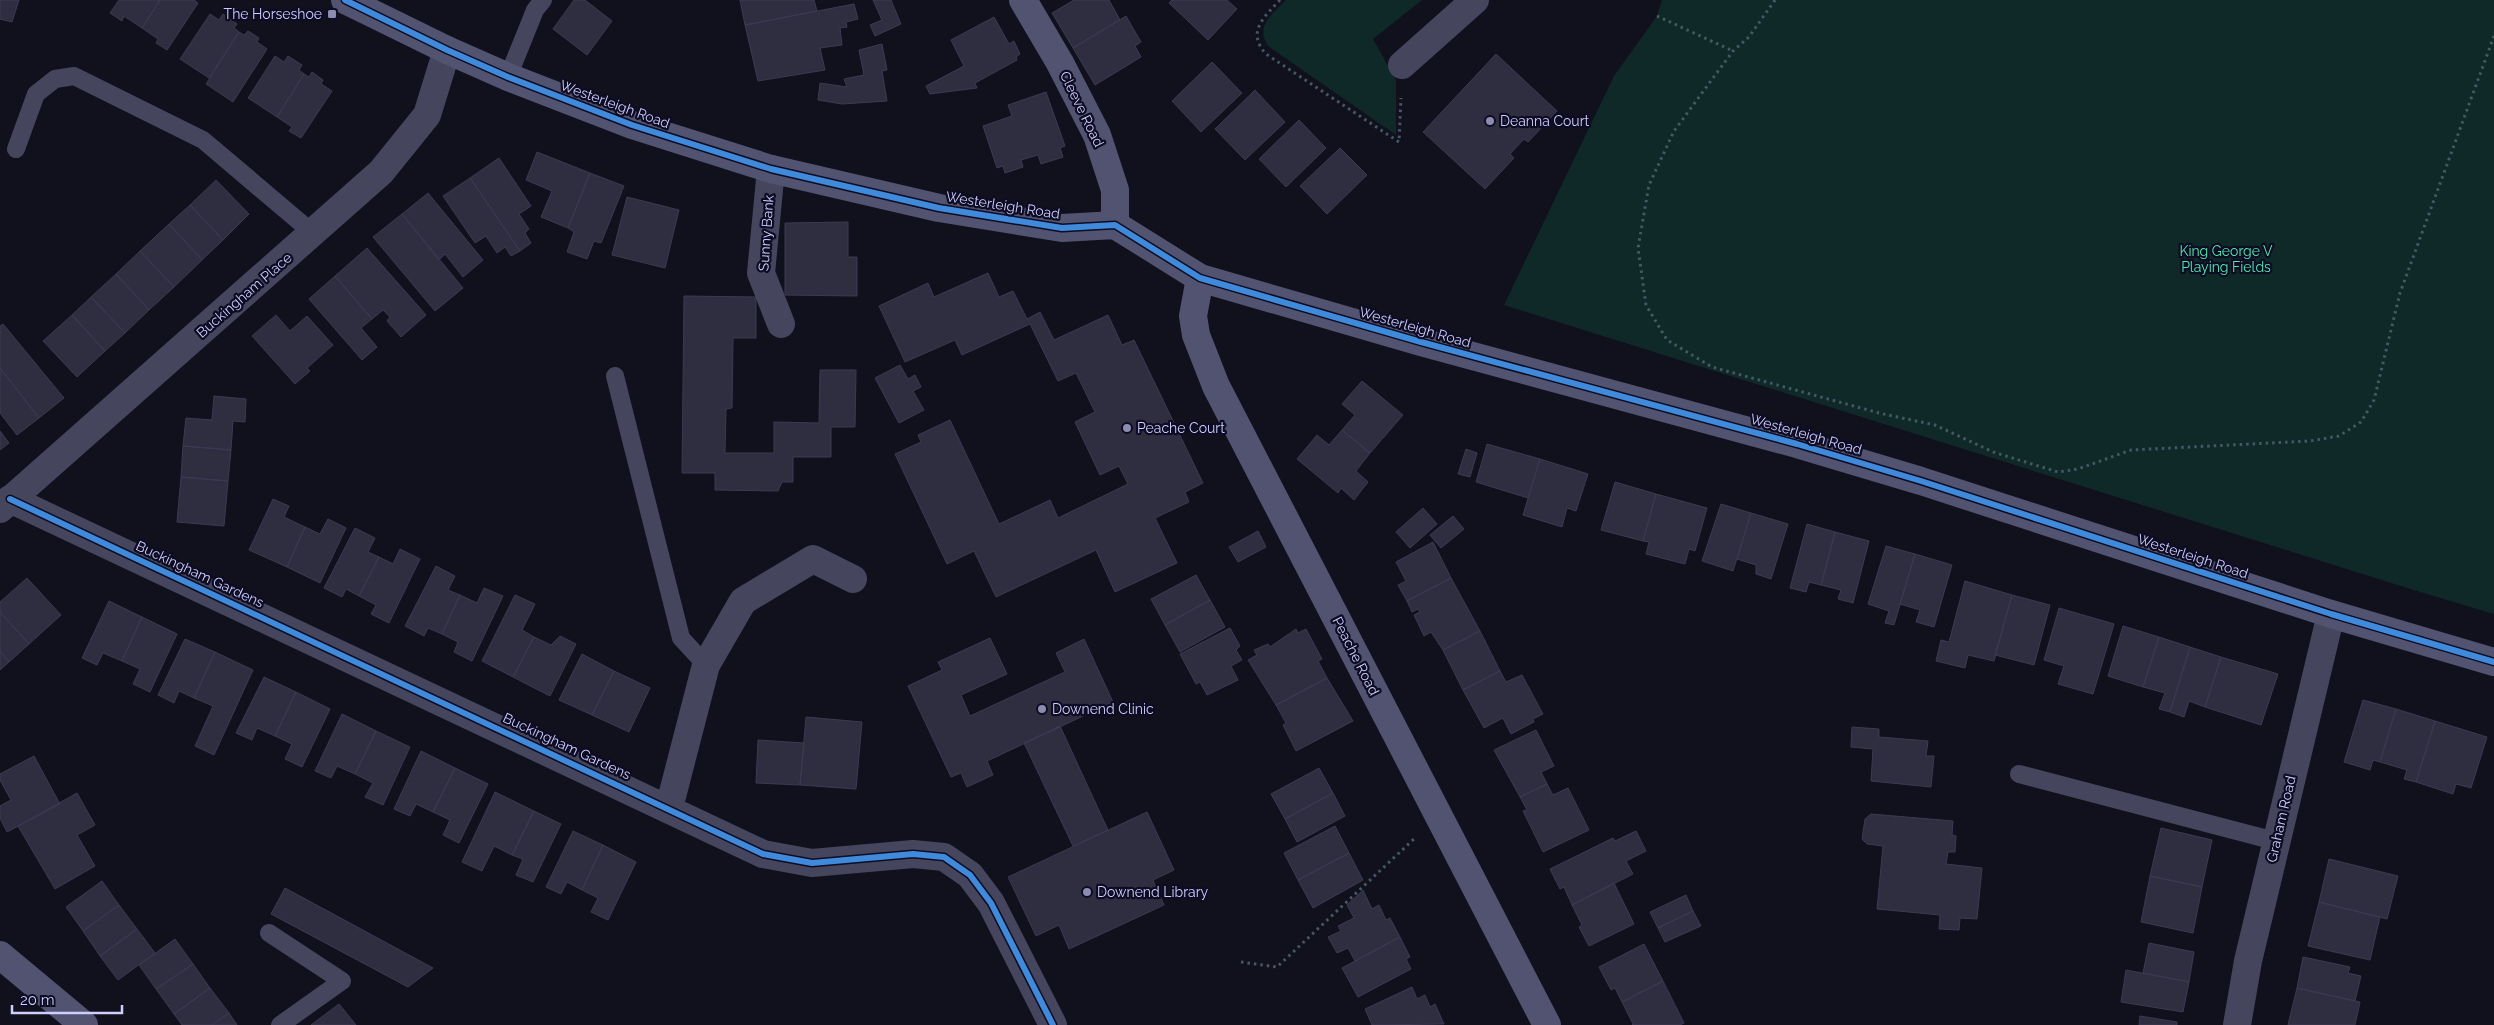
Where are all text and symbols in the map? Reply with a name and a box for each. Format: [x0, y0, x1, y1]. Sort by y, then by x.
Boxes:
place label: The Horseshoe [224, 6, 322, 22]
marker: The Horseshoe [326, 8, 338, 20]
street label: Cleeve Road [1057, 69, 1107, 149]
street label: Westerleigh Road [558, 77, 672, 131]
place label: Deanna Court [1500, 113, 1590, 129]
marker: Deanna Court [1484, 115, 1496, 127]
street label: Westerleigh Road [945, 188, 1061, 222]
street label: Sunny Bank [755, 194, 777, 272]
park label: King George V Playing Fields [2179, 243, 2273, 275]
street label: Buckingham Place [193, 249, 295, 341]
street label: Westerleigh Road [1357, 303, 1473, 351]
street label: Westerleigh Road [1748, 410, 1864, 458]
place label: Peache Court [1137, 420, 1225, 436]
marker: Peache Court [1121, 422, 1133, 434]
street label: Westerleigh Road [2136, 531, 2250, 581]
street label: Buckingham Gardens [134, 537, 267, 611]
street label: Peache Road [1329, 614, 1383, 698]
place label: Downend Clinic [1052, 701, 1154, 717]
marker: Downend Clinic [1036, 703, 1048, 715]
street label: Buckingham Gardens [501, 709, 634, 783]
street label: Graham Road [2263, 774, 2299, 864]
place label: Downend Library [1097, 884, 1209, 900]
marker: Downend Library [1081, 886, 1093, 898]
scale bar [12, 982, 122, 1014]
text: 20 m [20, 991, 55, 1009]

